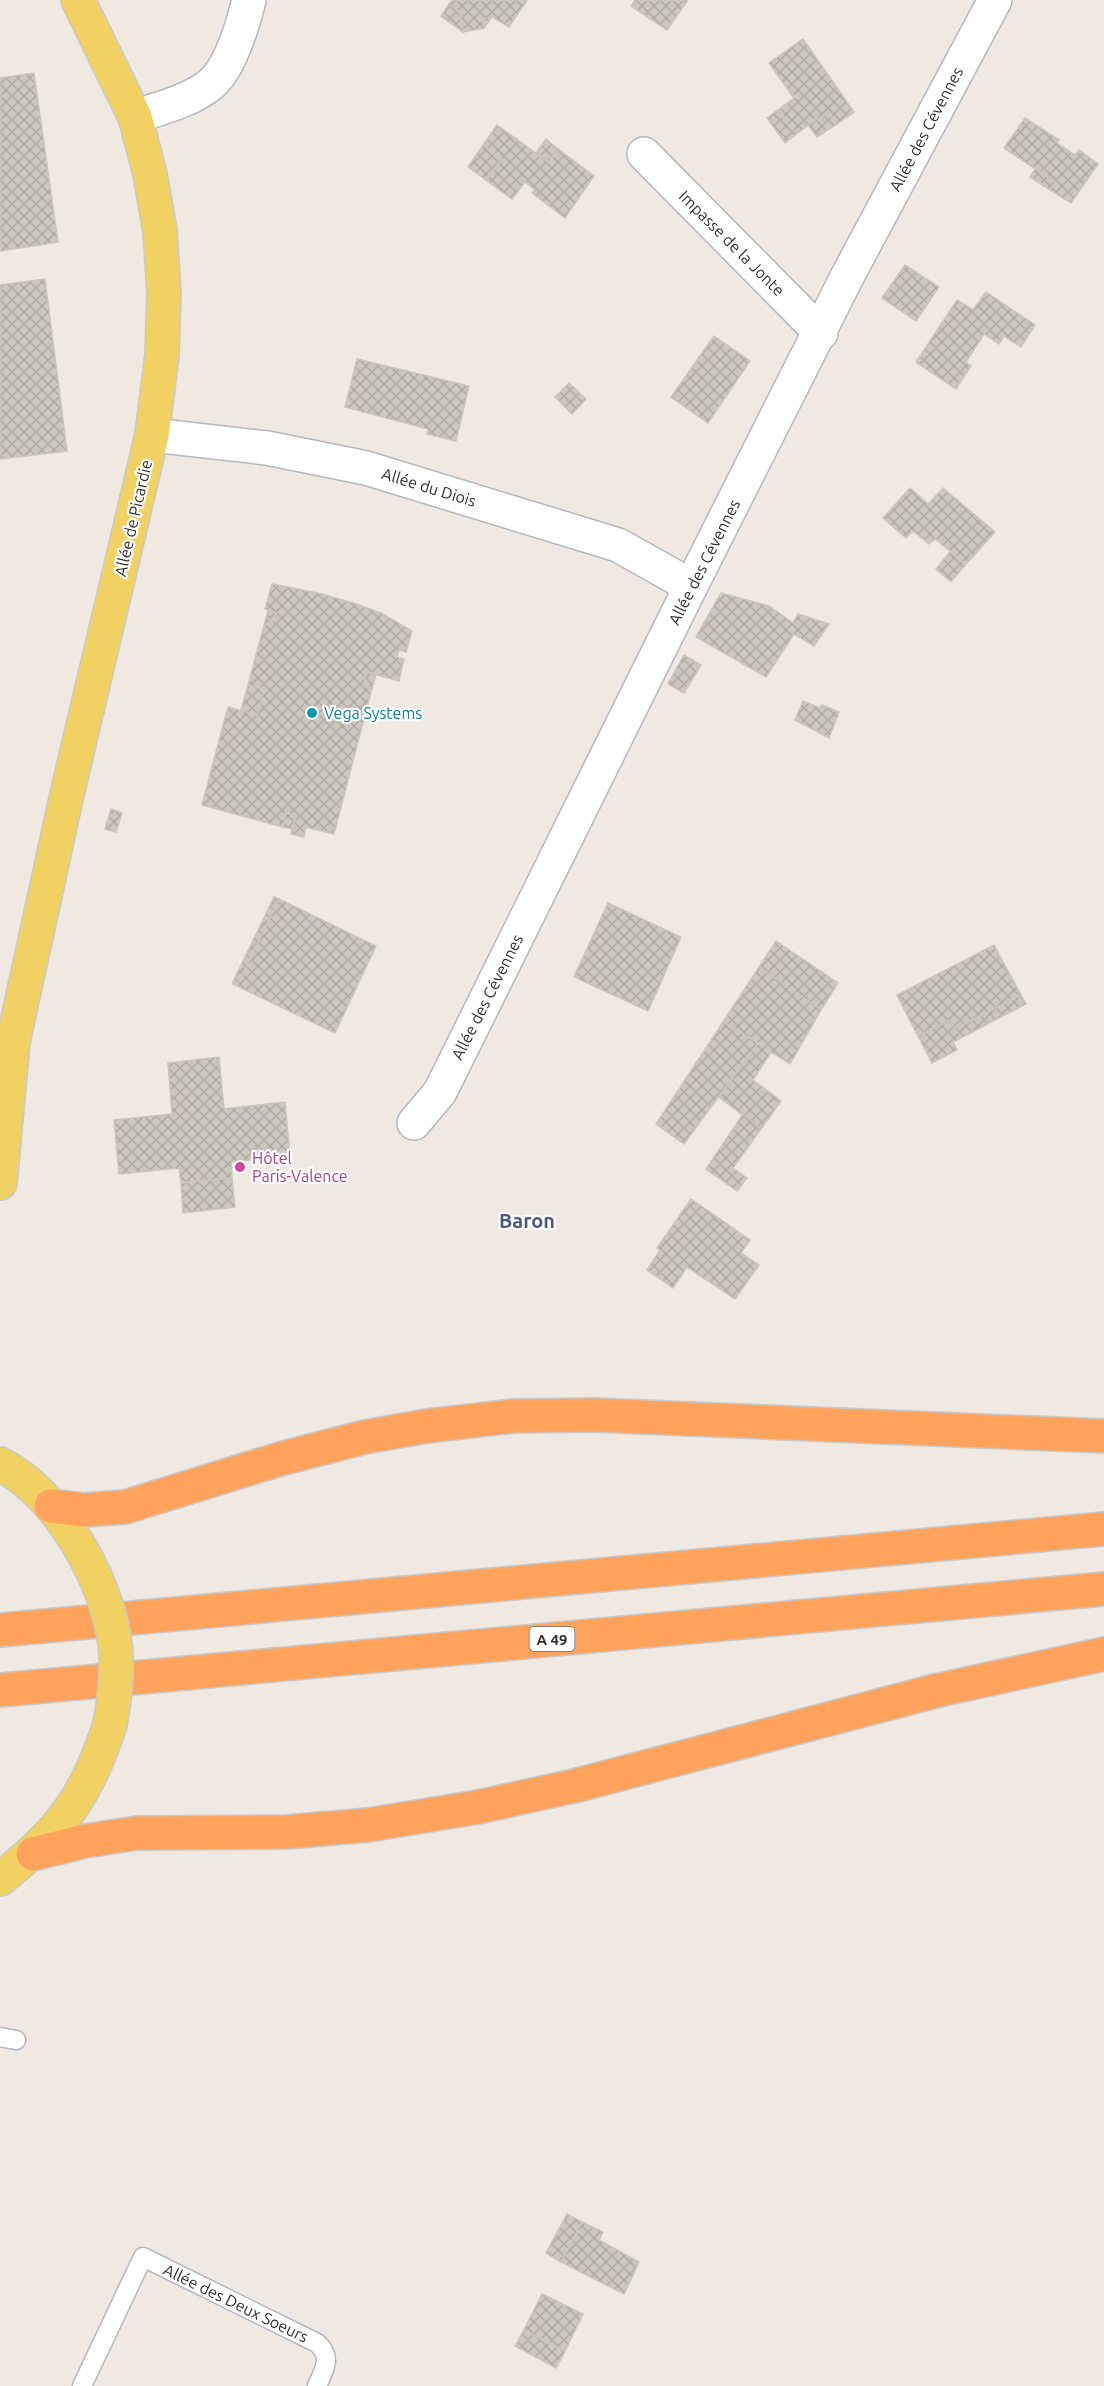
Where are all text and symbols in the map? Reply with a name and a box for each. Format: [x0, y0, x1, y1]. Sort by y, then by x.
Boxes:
street label: Allée des Cévennes [886, 64, 966, 194]
street label: Impasse de la Jonte [676, 187, 788, 299]
street label: Allée de Picardie [111, 458, 155, 578]
street label: Allée du Diois [380, 464, 478, 510]
street label: Allée des Cévennes [665, 496, 743, 628]
place label: Vega Systems [324, 704, 422, 722]
marker: Vega Systems [305, 706, 319, 720]
street label: Allée des Cévennes [448, 931, 526, 1063]
place label: Hôtel Paris-Valence [252, 1149, 348, 1185]
marker: Hôtel Paris-Valence [233, 1160, 247, 1174]
district label: Baron [499, 1209, 555, 1232]
road number: A 49 [530, 1627, 574, 1651]
street label: Allée des Deux Soeurs [161, 2260, 311, 2346]

